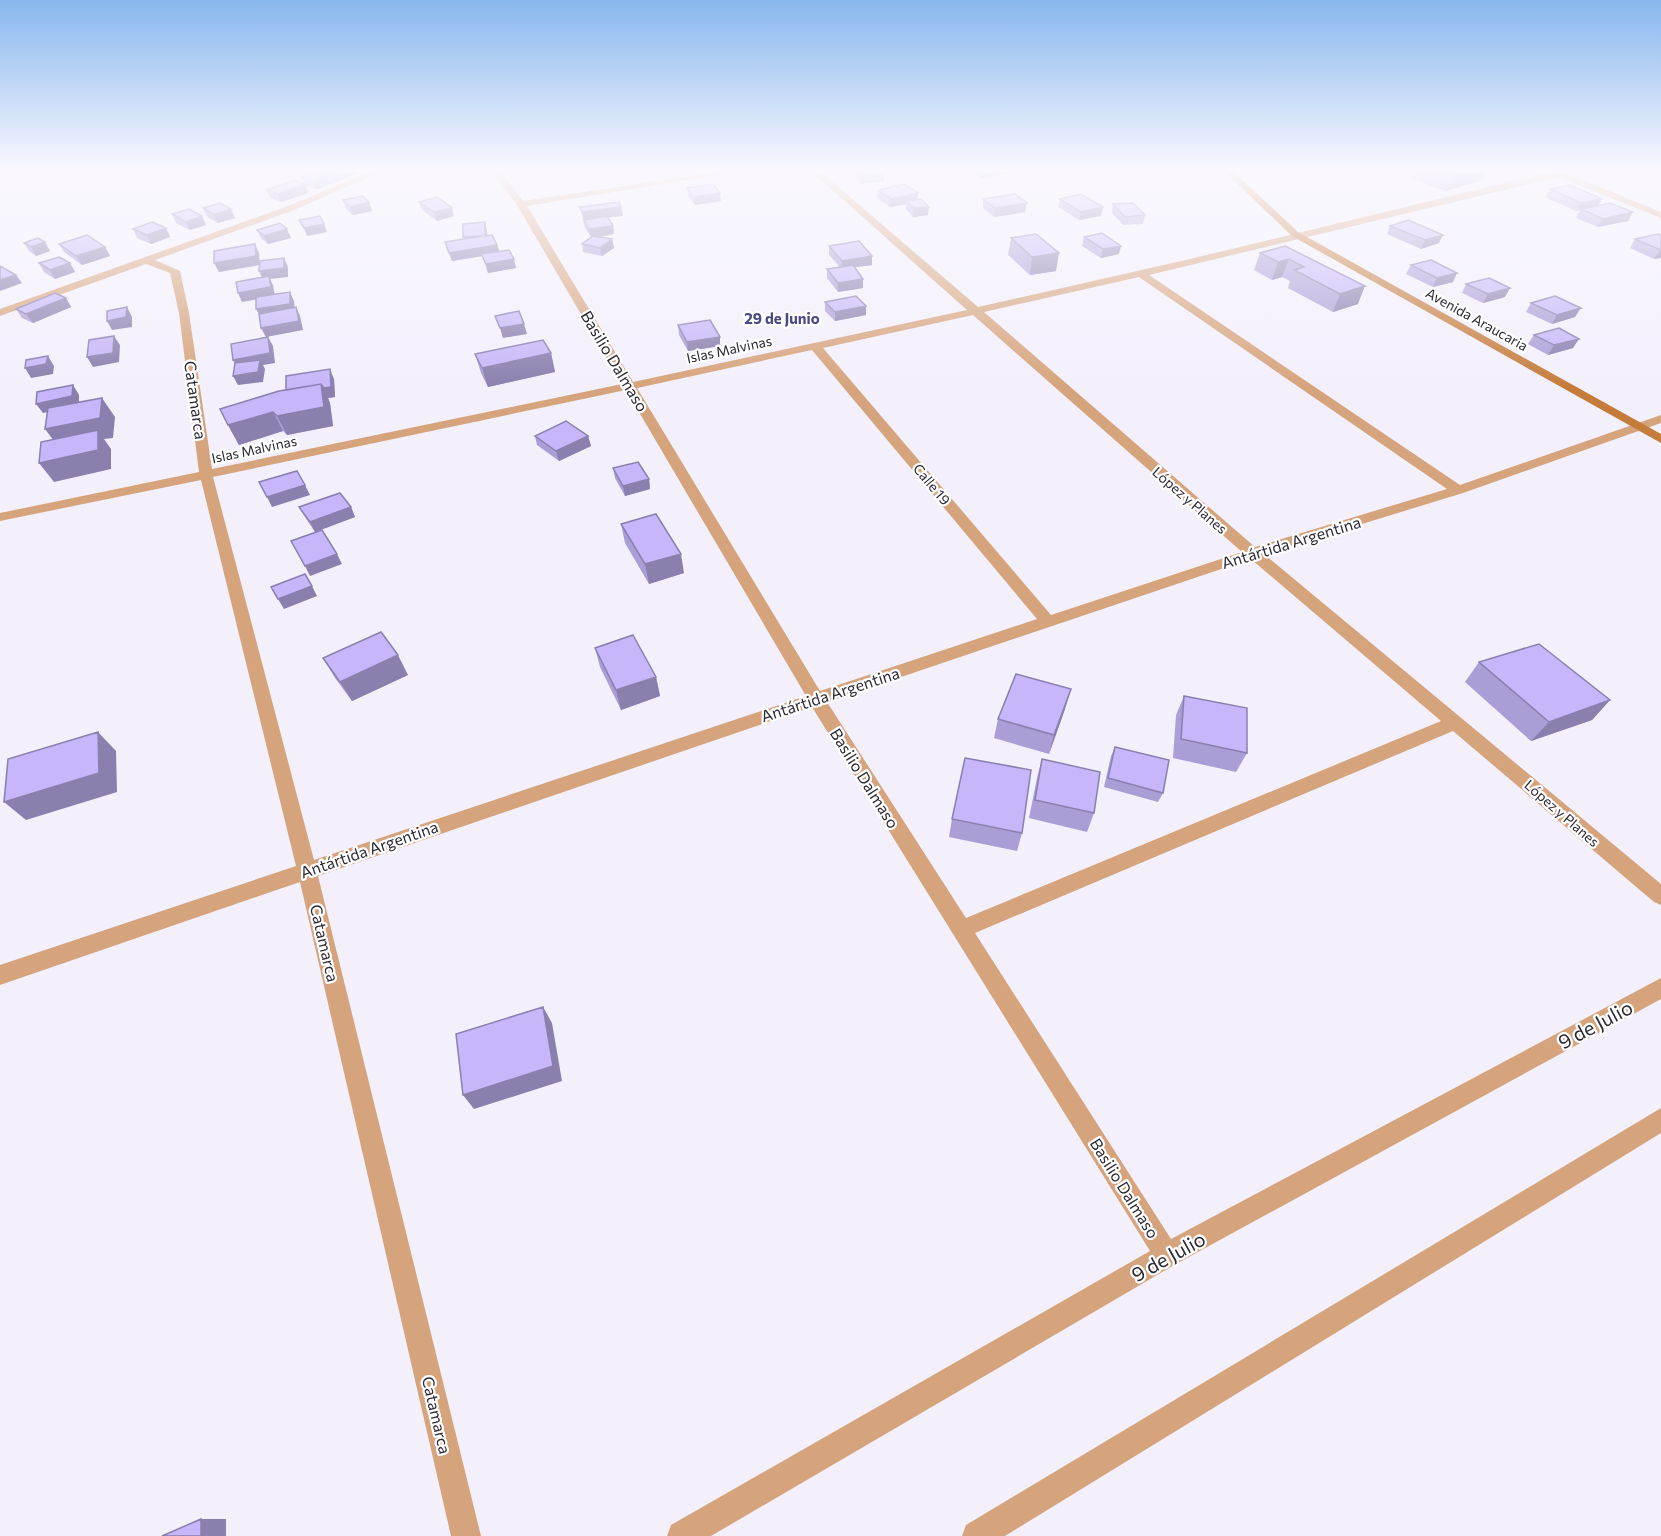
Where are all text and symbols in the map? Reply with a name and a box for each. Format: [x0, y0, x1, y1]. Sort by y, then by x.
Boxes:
street label: Avenida Araucaria [1423, 284, 1531, 354]
street label: Basilio Dalmaso [577, 307, 653, 415]
district label: 29 de Junio [744, 309, 820, 327]
street label: Islas Malvinas [685, 332, 773, 366]
street label: Catamarca [181, 360, 211, 440]
street label: Islas Malvinas [210, 432, 298, 466]
street label: Calle 19 [910, 460, 954, 508]
street label: López y Planes [1149, 463, 1231, 537]
street label: Antártida Argentina [1219, 512, 1363, 572]
street label: Antártida Argentina [758, 663, 902, 725]
street label: Basilio Dalmaso [827, 725, 903, 831]
street label: López y Planes [1521, 776, 1603, 850]
street label: Antártida Argentina [298, 816, 440, 882]
street label: Catamarca [307, 902, 343, 984]
street label: 9 de Julio [1554, 994, 1636, 1054]
street label: Basilio Dalmaso [1087, 1135, 1163, 1241]
street label: 9 de Julio [1127, 1226, 1209, 1286]
street label: Catamarca [419, 1374, 455, 1456]

